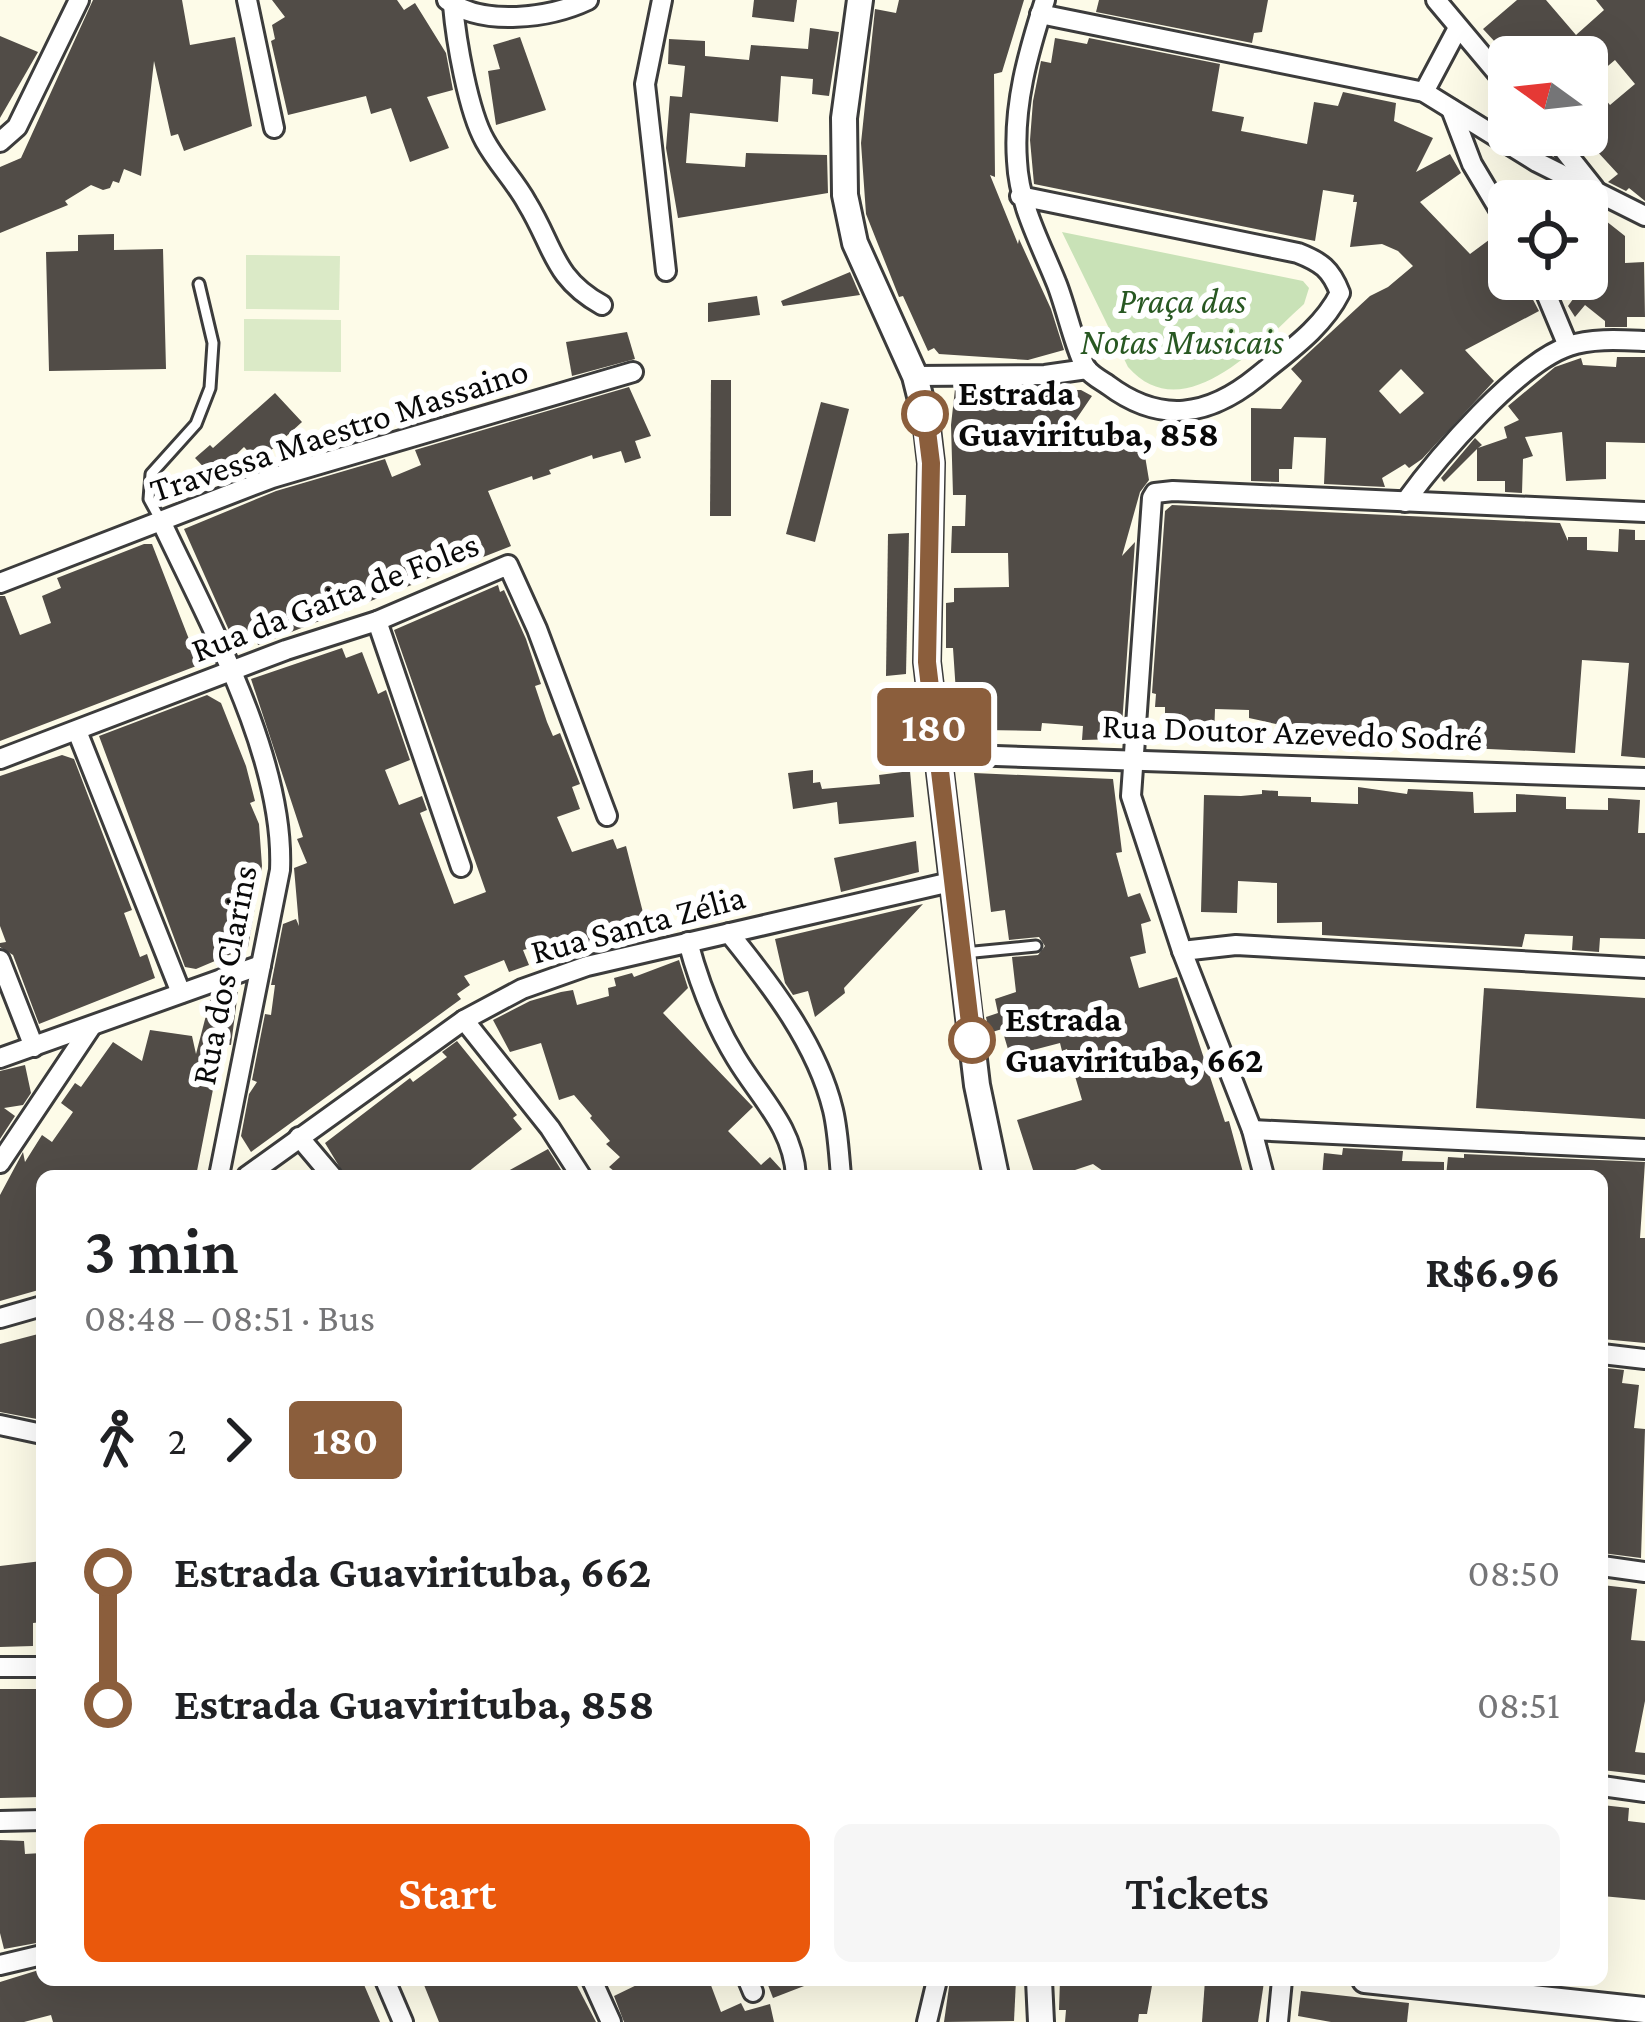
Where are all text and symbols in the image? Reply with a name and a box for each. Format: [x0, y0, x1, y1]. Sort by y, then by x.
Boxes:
north arrow [1488, 36, 1608, 156]
map controls [1488, 36, 1608, 300]
button: locate [1488, 180, 1608, 300]
park label: Praça das Notas Musicais [1080, 281, 1284, 362]
street label: Travessa Maestro Massaino [145, 350, 533, 510]
place label: Estrada Guavirituba, 858 [958, 373, 1219, 454]
marker: Estrada Guavirituba, 858 [903, 392, 947, 436]
street label: Rua da Gaita de Foles [186, 524, 484, 670]
line badge: 180 [865, 688, 1003, 766]
text: 180 [901, 703, 967, 750]
street label: Rua Doutor Azevedo Sodré [1101, 705, 1483, 759]
street label: Rua dos Clarins [183, 862, 265, 1088]
street label: Rua Santa Zélia [527, 876, 749, 972]
place label: Estrada Guavirituba, 662 [1005, 999, 1263, 1080]
marker: Estrada Guavirituba, 662 [950, 1018, 994, 1062]
text: 3 min [84, 1214, 239, 1287]
text: R$6.96 [1425, 1247, 1560, 1297]
text: 08:48 – 08:51 · Bus [84, 1296, 375, 1339]
icon: walk [84, 1407, 150, 1473]
icon: forward [205, 1407, 271, 1473]
text: 180 [313, 1416, 378, 1463]
text: 2 [168, 1419, 187, 1462]
text: Estrada Guavirituba, 662 [174, 1547, 651, 1597]
text: 08:50 [1468, 1551, 1560, 1594]
text: Estrada Guavirituba, 858 [174, 1679, 654, 1729]
text: 08:51 [1477, 1683, 1560, 1726]
button: Start [84, 1824, 810, 1962]
button: Tickets [834, 1824, 1560, 1962]

